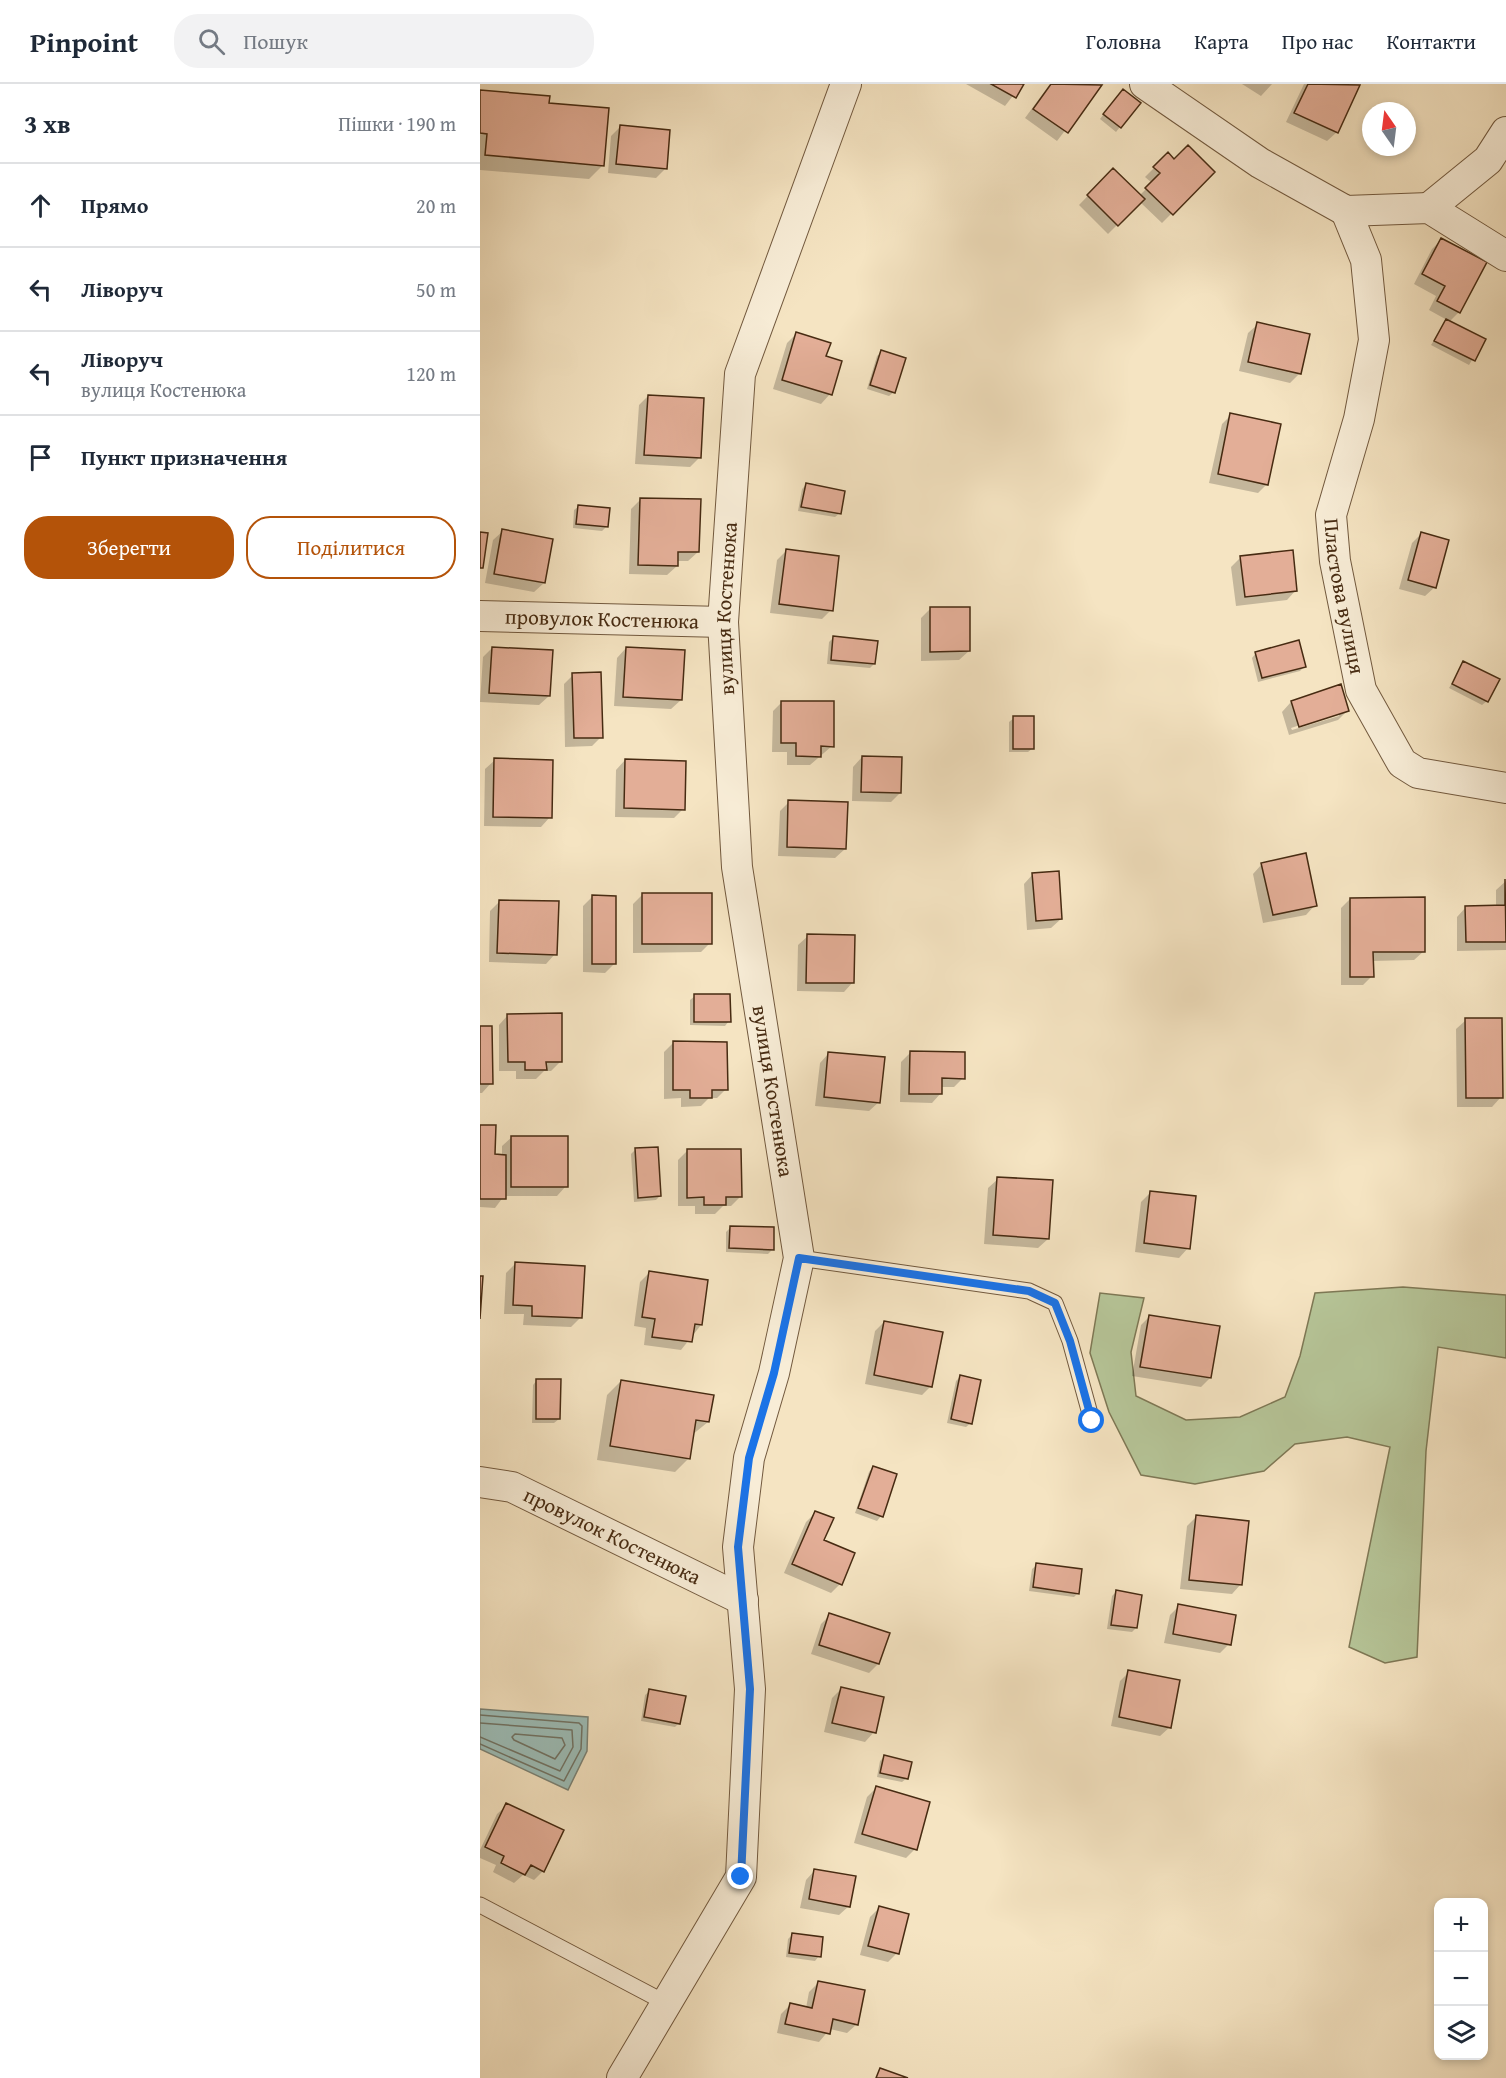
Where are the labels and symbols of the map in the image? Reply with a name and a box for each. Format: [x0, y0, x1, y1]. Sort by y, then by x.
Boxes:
north arrow [1362, 102, 1416, 156]
street label: Пластова вулиця [1316, 517, 1373, 677]
street label: вулиця Костенюка [707, 521, 745, 696]
street label: провулок Костенюка [505, 601, 699, 636]
street label: вулиця Костенюка [745, 1003, 802, 1179]
route start [1078, 1407, 1104, 1433]
street label: провулок Костенюка [518, 1479, 706, 1592]
route end [727, 1863, 753, 1889]

